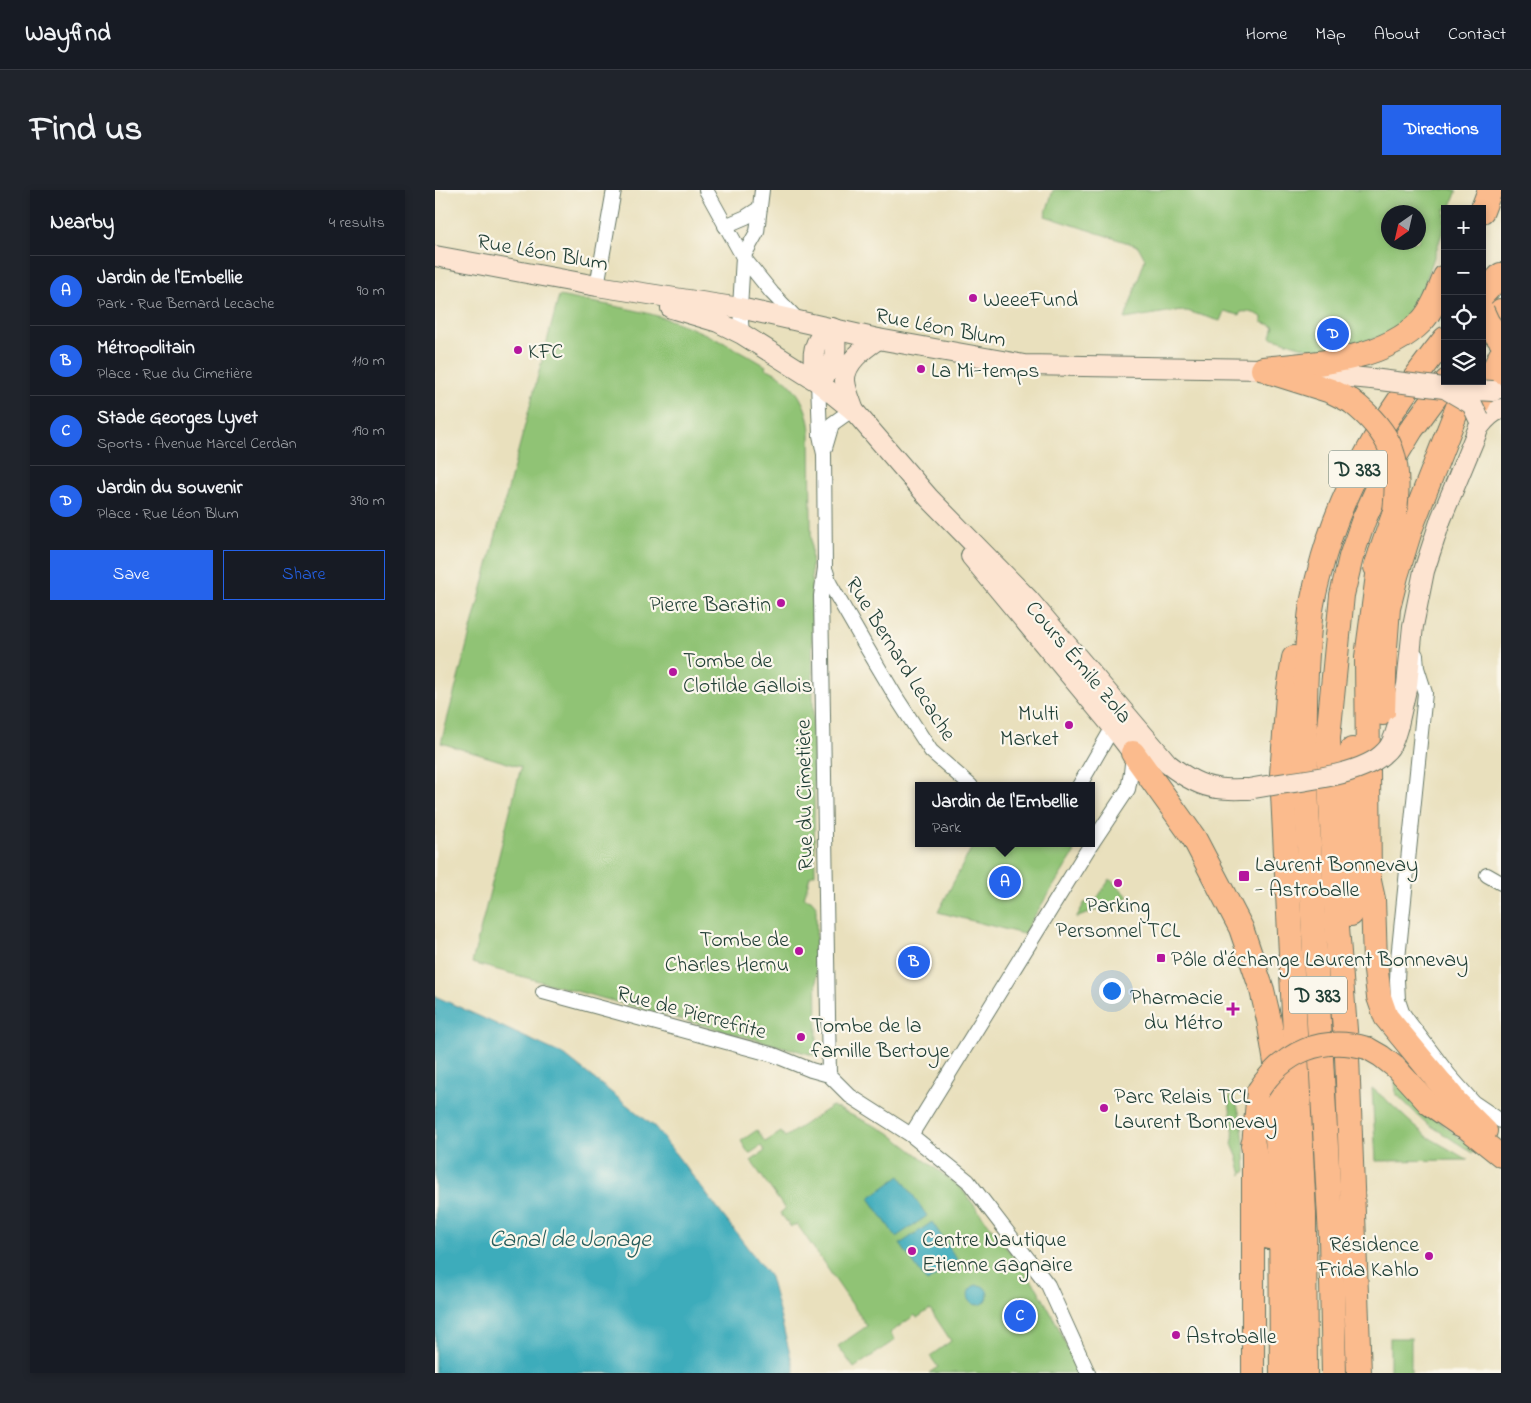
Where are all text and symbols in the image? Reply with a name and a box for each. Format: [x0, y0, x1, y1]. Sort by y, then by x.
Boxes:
text: Wayfind [25, 17, 111, 52]
text: Home [1246, 22, 1287, 48]
text: Map [1315, 22, 1346, 48]
text: About [1374, 22, 1420, 48]
text: Contact [1448, 22, 1506, 48]
text: Find us [30, 105, 142, 156]
button: Directions [1382, 105, 1501, 155]
north arrow [1381, 205, 1426, 250]
map controls [1441, 205, 1486, 385]
button: + [1441, 205, 1486, 250]
text: Nearby [50, 208, 114, 238]
text: 4 results [329, 211, 385, 235]
street label: Rue Léon Blum [474, 227, 611, 281]
button: − [1441, 250, 1486, 295]
text: Jardin de l'Embellie [97, 265, 243, 292]
text: A [61, 279, 71, 303]
text: 90 m [357, 279, 385, 303]
place label: WeeeFund [983, 285, 1078, 317]
text: Park · Rue Bernard Lecache [97, 292, 275, 316]
marker: WeeeFund [967, 292, 979, 304]
button: locate [1441, 295, 1486, 340]
street label: Rue Léon Blum [872, 301, 1009, 357]
pin: D [1317, 315, 1349, 353]
text: Métropolitain [97, 335, 195, 362]
place label: KFC [528, 337, 563, 369]
button: layers [1441, 340, 1486, 385]
marker: KFC [512, 344, 524, 356]
text: B [61, 349, 71, 373]
text: 110 m [351, 349, 385, 373]
place label: La Mi-temps [931, 356, 1040, 388]
text: Place · Rue du Cimetière [97, 362, 252, 386]
marker: La Mi-temps [915, 363, 927, 375]
text: Stade Georges Lyvet [97, 405, 258, 432]
text: C [62, 419, 70, 443]
text: 190 m [352, 419, 385, 443]
text: Sports · Avenue Marcel Cerdan [97, 432, 297, 456]
road number: D 383 [1329, 450, 1387, 488]
text: Jardin du souvenir [97, 475, 242, 502]
text: D [60, 489, 72, 513]
text: 390 m [350, 489, 385, 513]
text: Place · Rue Léon Blum [97, 502, 239, 526]
button: Save [50, 550, 213, 600]
button: Share [223, 550, 385, 600]
street label: Rue Bernard Lecache [836, 571, 963, 748]
place label: Pierre Baratin [649, 590, 771, 622]
street label: Cours Émile Zola [1017, 594, 1139, 731]
marker: Pierre Baratin [775, 597, 787, 609]
place label: Tombe de Clotilde Gallois [683, 646, 813, 703]
marker: Tombe de Clotilde Gallois [667, 666, 679, 678]
place label: Multi Market [1000, 699, 1060, 756]
street label: Rue du Cimetière [789, 719, 823, 871]
marker: Multi Market [1063, 719, 1075, 731]
popup [915, 782, 1095, 847]
text: Jardin de l'Embellie [932, 789, 1078, 816]
text: Park [932, 816, 961, 840]
place label: Laurent Bonnevay - Astroballe [1255, 850, 1418, 907]
pin: A [989, 863, 1021, 901]
marker: Laurent Bonnevay - Astroballe [1237, 869, 1251, 883]
marker: Parking Personnel TCL [1112, 877, 1124, 889]
place label: Parking Personnel TCL [1056, 891, 1181, 948]
place label: Tombe de Charles Hernu [665, 925, 789, 982]
pin: B [898, 943, 930, 981]
marker: Tombe de Charles Hernu [793, 945, 805, 957]
place label: Pôle d'échange Laurent Bonnevay [1171, 945, 1468, 978]
marker: Pôle d'échange Laurent Bonnevay [1155, 952, 1167, 964]
road number: D 383 [1289, 976, 1347, 1014]
your location [1099, 978, 1125, 1004]
street label: Rue de Pierrefrite [613, 979, 770, 1049]
place label: Pharmacie du Métro [1130, 983, 1223, 1040]
marker: Pharmacie du Métro [1227, 1003, 1239, 1015]
place label: Tombe de la famille Bertoye [811, 1011, 949, 1069]
marker: Tombe de la famille Bertoye [795, 1031, 807, 1043]
place label: Parc Relais TCL Laurent Bonnevay [1114, 1082, 1277, 1140]
marker: Parc Relais TCL Laurent Bonnevay [1098, 1102, 1110, 1114]
water label: Canal de Jonage [489, 1223, 652, 1258]
place label: Centre Nautique Etienne Gagnaire [922, 1225, 1073, 1283]
place label: Résidence Frida Kahlo [1317, 1230, 1419, 1287]
marker: Centre Nautique Etienne Gagnaire [906, 1245, 918, 1257]
marker: Résidence Frida Kahlo [1423, 1250, 1435, 1262]
pin: C [1004, 1297, 1036, 1335]
place label: Astroballe [1186, 1322, 1277, 1354]
marker: Astroballe [1170, 1329, 1182, 1341]

